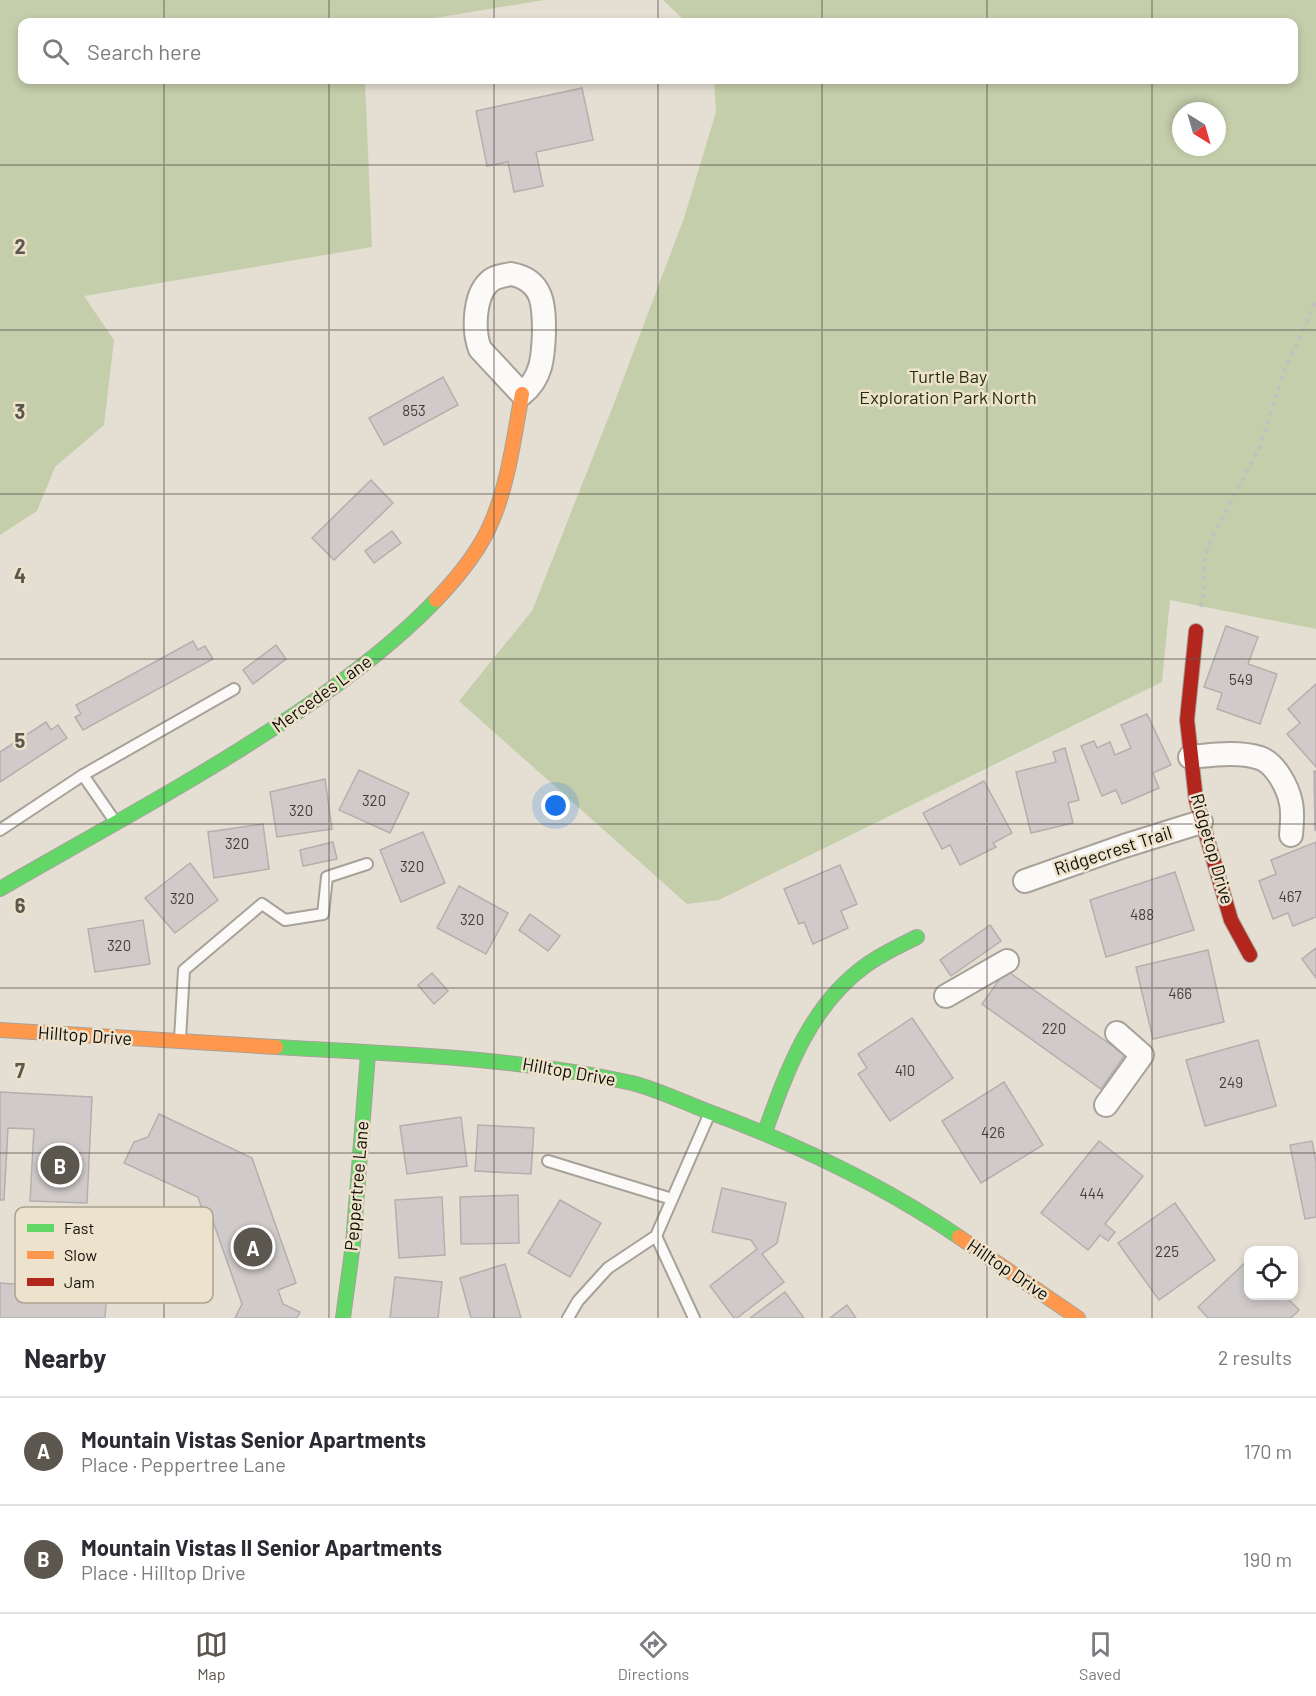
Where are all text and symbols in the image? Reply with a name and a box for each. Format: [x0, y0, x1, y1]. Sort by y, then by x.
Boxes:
search box [18, 18, 1298, 84]
icon: search [39, 35, 72, 68]
text: Search here [87, 38, 201, 64]
north arrow [1172, 102, 1226, 156]
text: 2 [14, 234, 26, 258]
park label: Turtle Bay Exploration Park North [859, 365, 1037, 408]
text: 3 [15, 399, 25, 423]
house number: 853 [402, 401, 426, 419]
text: 4 [14, 563, 26, 587]
street label: Mercedes Lane [267, 650, 376, 737]
house number: 549 [1229, 670, 1253, 688]
text: 5 [15, 728, 26, 752]
house number: 320 [362, 791, 386, 809]
your location [541, 791, 570, 820]
street label: Ridgetop Drive [1187, 791, 1239, 907]
house number: 320 [289, 801, 313, 819]
street label: Ridgecrest Trail [1051, 821, 1174, 879]
house number: 320 [225, 834, 249, 852]
house number: 320 [400, 857, 424, 875]
house number: 467 [1278, 887, 1302, 905]
house number: 320 [170, 889, 194, 907]
text: 6 [15, 893, 26, 917]
house number: 488 [1130, 905, 1154, 923]
house number: 320 [460, 910, 484, 928]
house number: 320 [107, 936, 131, 954]
house number: 466 [1168, 984, 1192, 1002]
house number: 220 [1042, 1019, 1066, 1037]
street label: Hilltop Drive [37, 1021, 133, 1049]
street label: Hilltop Drive [521, 1052, 618, 1090]
text: 7 [15, 1058, 25, 1082]
house number: 410 [895, 1061, 915, 1079]
house number: 249 [1219, 1073, 1243, 1091]
street label: Peppertree Lane [339, 1120, 373, 1252]
house number: 426 [981, 1123, 1005, 1141]
pin: B [40, 1142, 80, 1188]
house number: 444 [1080, 1184, 1104, 1202]
legend [15, 1207, 213, 1303]
text: Fast [64, 1218, 94, 1237]
pin: A [234, 1224, 272, 1270]
street label: Hilltop Drive [963, 1234, 1054, 1305]
house number: 225 [1155, 1242, 1179, 1260]
text: Slow [64, 1245, 97, 1264]
map controls [1244, 1246, 1298, 1300]
button: locate [1244, 1246, 1298, 1300]
text: Jam [64, 1272, 95, 1291]
text: Nearby [24, 1342, 106, 1373]
text: 2 results [1218, 1345, 1292, 1369]
text: Mountain Vistas Senior Apartments [81, 1426, 426, 1452]
text: A [37, 1439, 50, 1463]
text: 170 m [1244, 1439, 1292, 1463]
text: Place · Peppertree Lane [81, 1452, 286, 1476]
text: Mountain Vistas II Senior Apartments [81, 1534, 442, 1560]
text: B [37, 1547, 50, 1571]
text: 190 m [1243, 1547, 1292, 1571]
text: Place · Hilltop Drive [81, 1560, 246, 1584]
tab: Map [195, 1628, 228, 1683]
tab: Directions [618, 1628, 689, 1683]
tab: Saved [1079, 1628, 1121, 1683]

